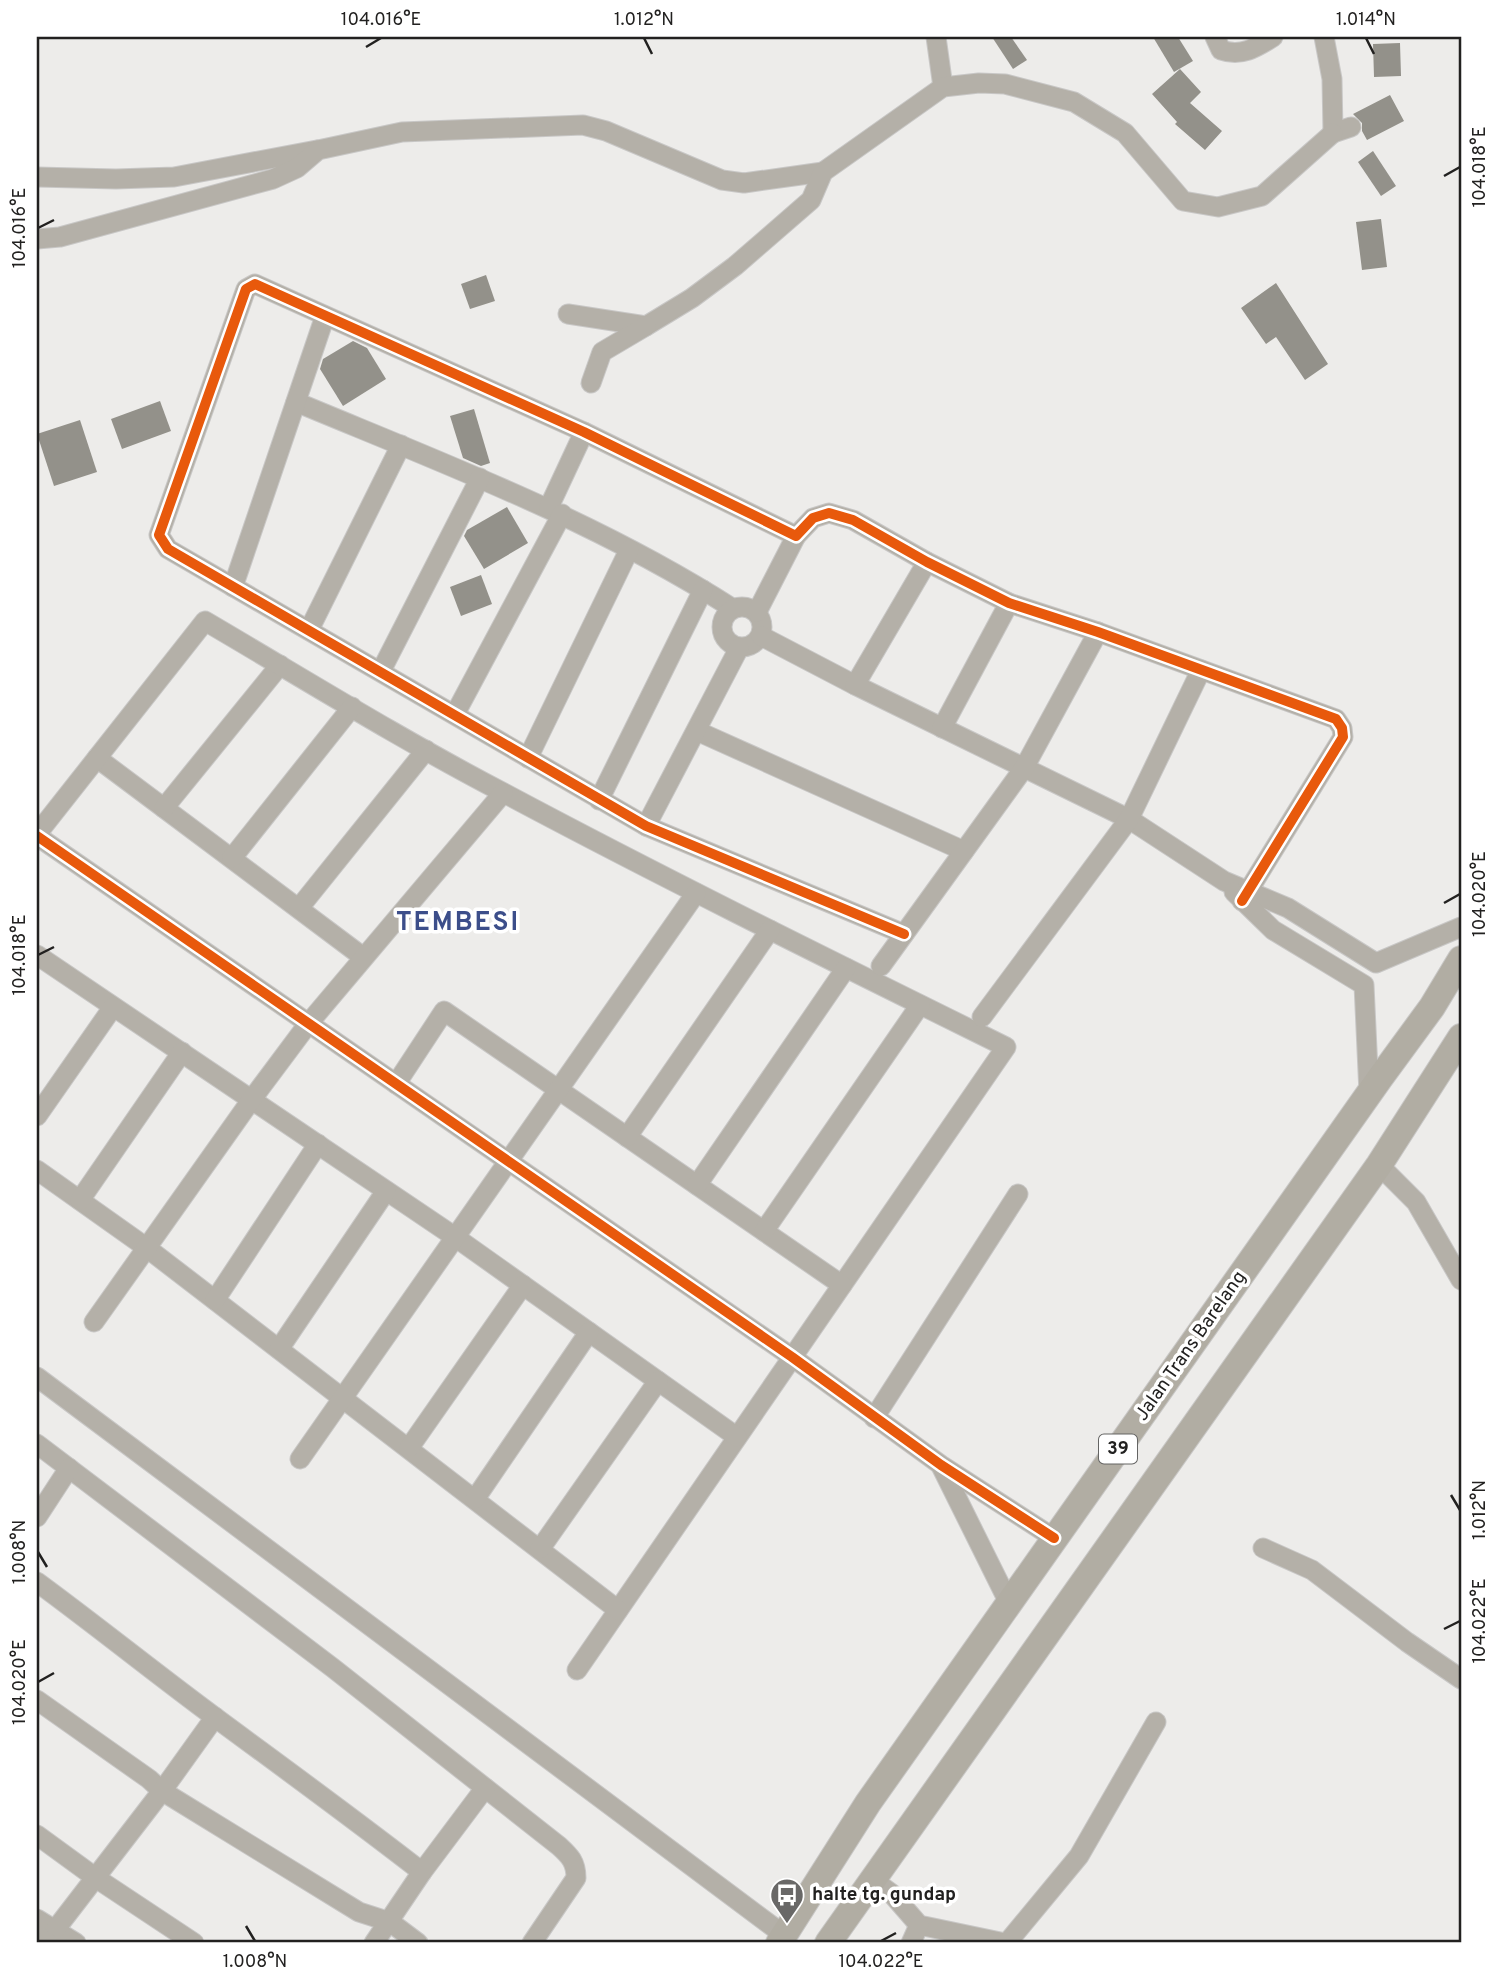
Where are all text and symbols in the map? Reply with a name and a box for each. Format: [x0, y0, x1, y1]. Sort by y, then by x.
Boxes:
text: 104.016°E [341, 9, 421, 32]
text: 1.012°N [614, 9, 674, 32]
text: 1.014°N [1336, 9, 1396, 32]
text: 104.018°E [1469, 127, 1492, 207]
text: 104.016°E [9, 188, 32, 268]
text: 104.020°E [1469, 851, 1492, 937]
district label: TEMBESI [396, 907, 520, 940]
text: 104.018°E [9, 915, 32, 995]
street label: Jalan Trans Barelang [1130, 1266, 1252, 1426]
road number: 39 [1099, 1434, 1137, 1464]
text: 1.012°N [1469, 1480, 1492, 1540]
text: 1.008°N [9, 1520, 32, 1584]
text: 104.022°E [1469, 1578, 1492, 1664]
text: 104.020°E [9, 1639, 32, 1725]
bus stop icon: halte tg. gundap [768, 1876, 806, 1925]
place label: halte tg. gundap [812, 1883, 956, 1907]
text: 1.008°N [223, 1951, 287, 1974]
text: 104.022°E [838, 1951, 924, 1974]

